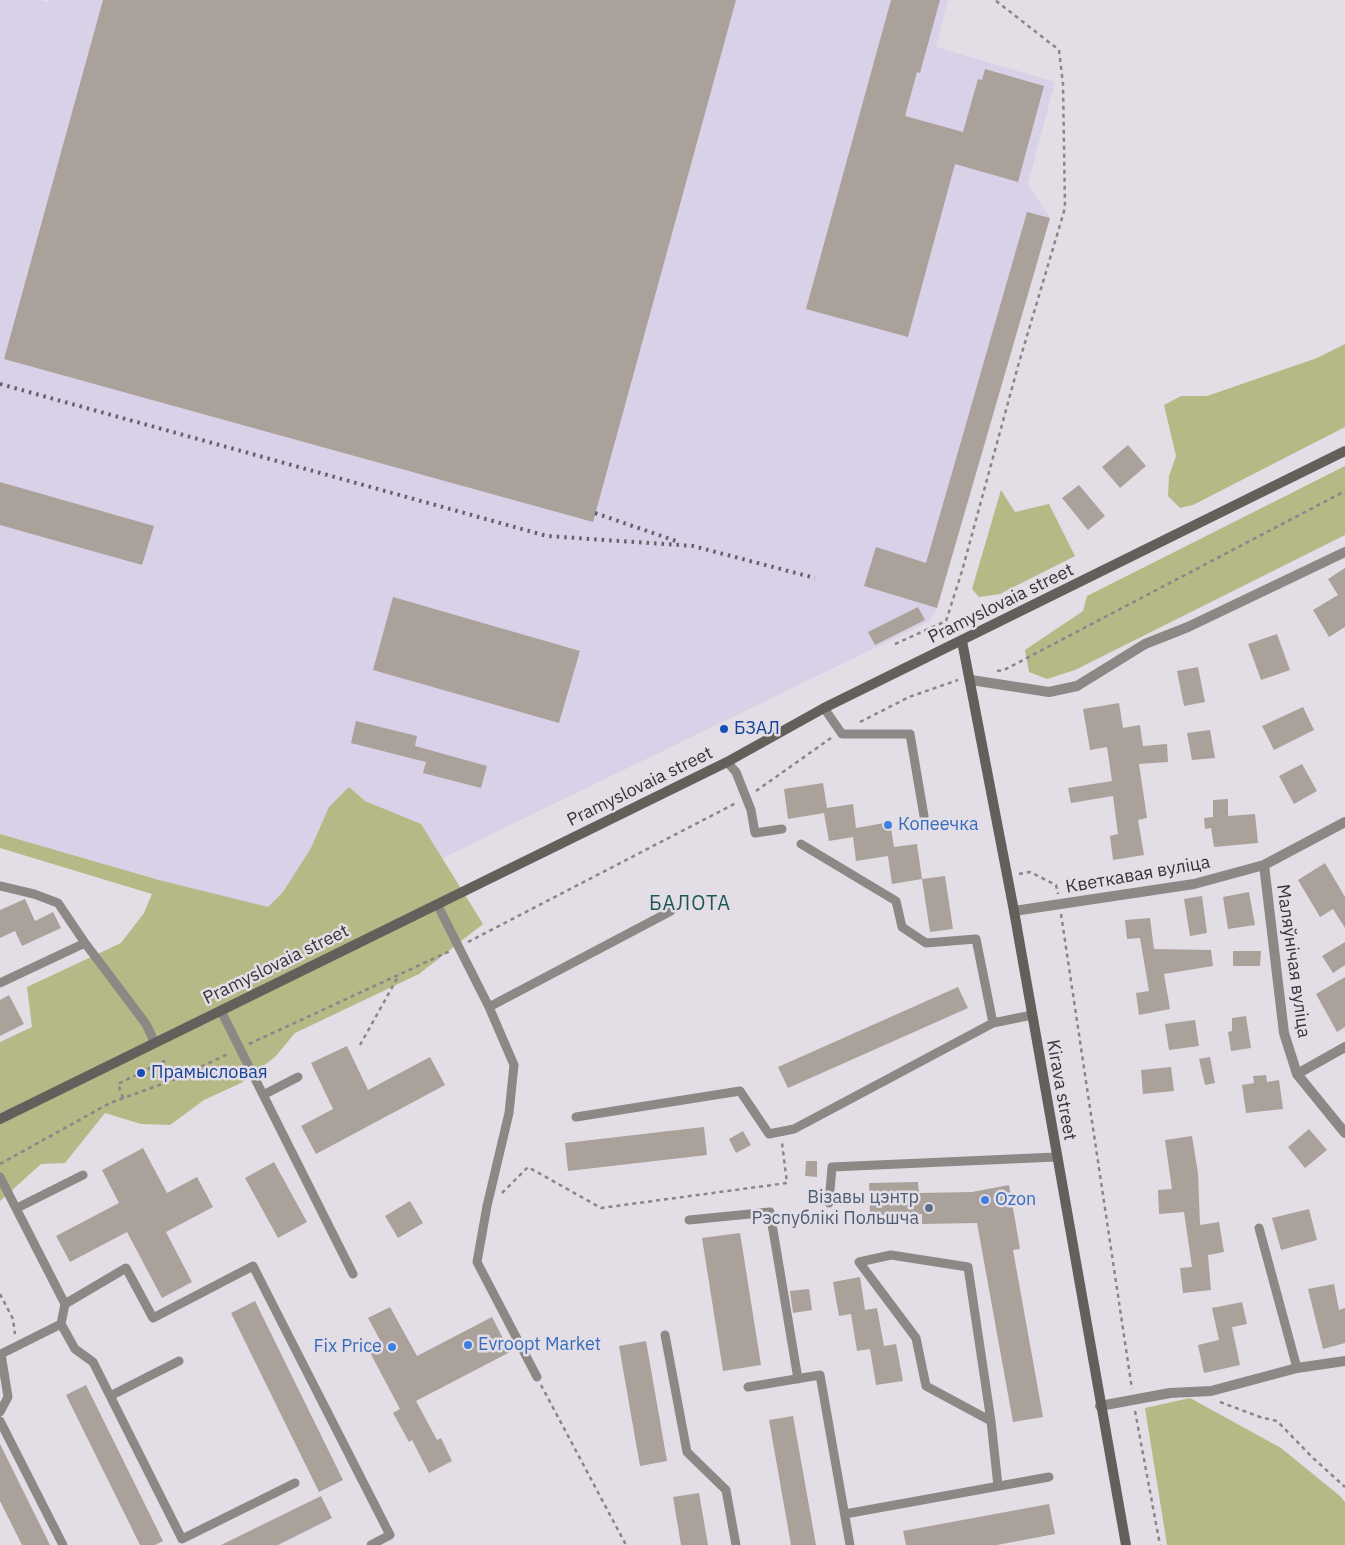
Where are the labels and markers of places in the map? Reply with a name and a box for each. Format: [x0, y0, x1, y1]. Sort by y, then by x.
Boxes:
place label: БЗАЛ [734, 718, 780, 740]
marker: БЗАЛ [718, 723, 730, 735]
place label: Копеечка [898, 814, 979, 836]
marker: Копеечка [882, 819, 894, 831]
place label: Прамысловая [151, 1062, 268, 1084]
marker: Прамысловая [135, 1067, 147, 1079]
place label: Візавы цэнтр Рэспублікі Польшча [751, 1187, 919, 1230]
place label: Ozon [995, 1189, 1036, 1211]
marker: Ozon [979, 1194, 991, 1206]
marker: Візавы цэнтр Рэспублікі Польшча [923, 1202, 935, 1214]
place label: Evroopt Market [478, 1334, 601, 1356]
place label: Fix Price [313, 1336, 382, 1358]
marker: Evroopt Market [462, 1339, 474, 1351]
marker: Fix Price [386, 1341, 398, 1353]

